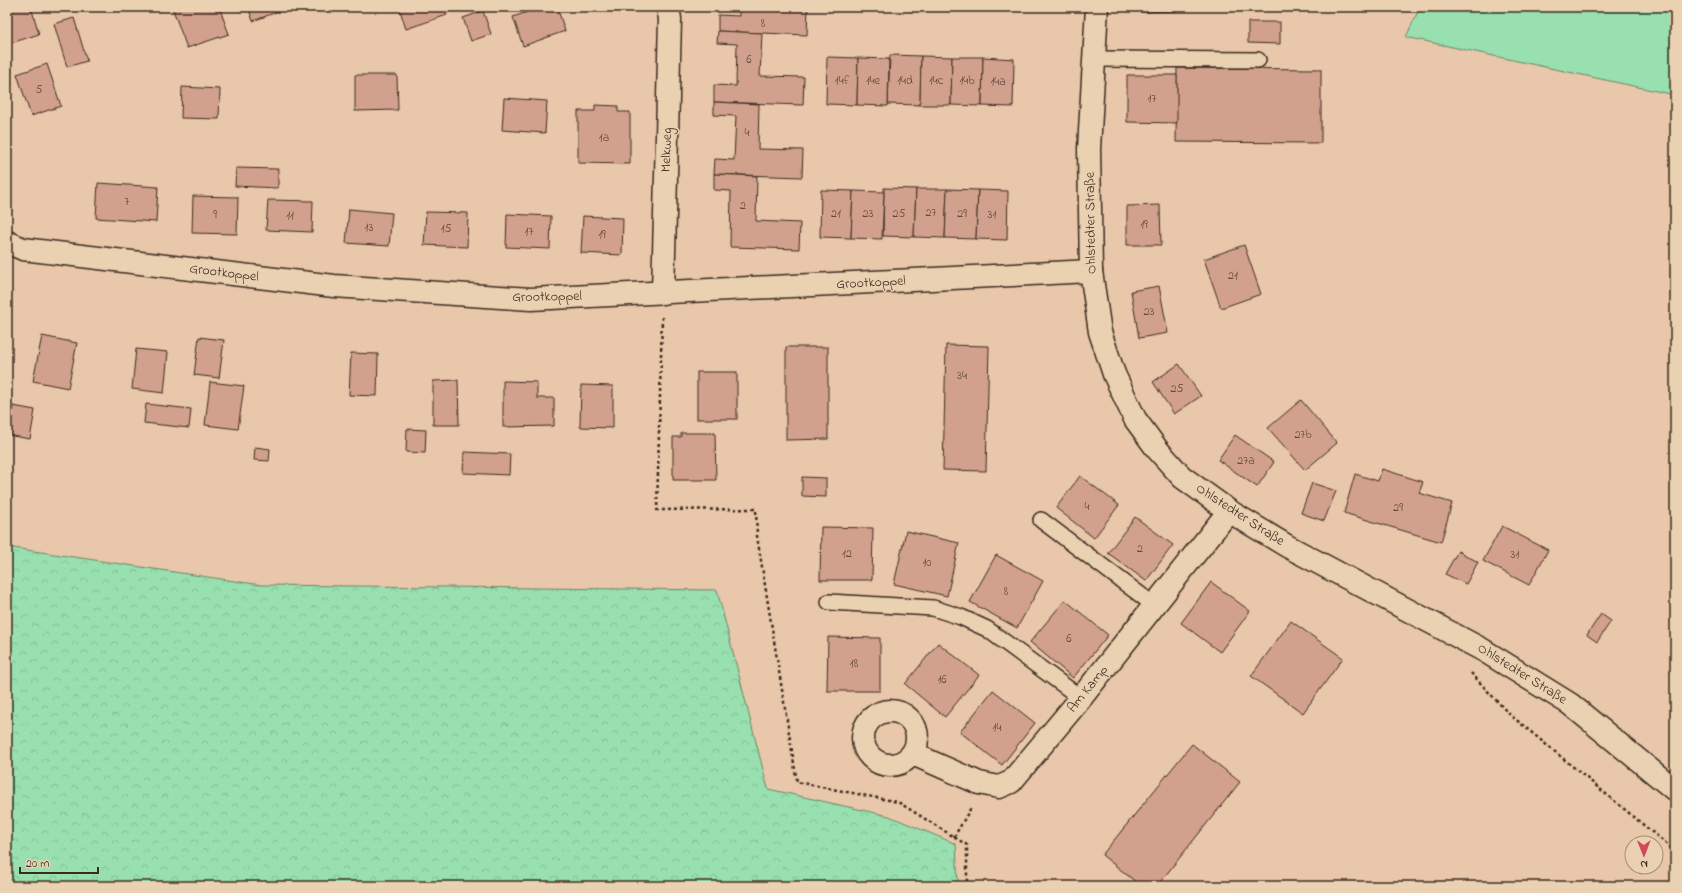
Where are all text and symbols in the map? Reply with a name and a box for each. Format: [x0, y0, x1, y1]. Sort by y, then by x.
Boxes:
house number: 8 [761, 15, 766, 33]
house number: 6 [746, 51, 752, 69]
house number: 14f [835, 72, 850, 90]
house number: 14e [866, 72, 881, 90]
house number: 14d [897, 72, 913, 90]
house number: 14c [929, 72, 944, 90]
house number: 14b [959, 72, 975, 90]
house number: 14a [990, 73, 1006, 91]
house number: 5 [36, 81, 43, 99]
house number: 17 [1148, 90, 1156, 108]
house number: 4 [745, 124, 750, 142]
street label: Melkweg [656, 127, 679, 173]
house number: 1a [599, 129, 609, 147]
street label: Ohlstedter Straße [1080, 171, 1102, 274]
house number: 7 [125, 193, 130, 211]
house number: 2 [740, 197, 746, 215]
house number: 27 [926, 204, 937, 222]
house number: 21 [831, 205, 841, 223]
house number: 23 [863, 205, 874, 223]
house number: 25 [893, 205, 906, 223]
house number: 29 [957, 205, 967, 223]
house number: 9 [213, 206, 217, 224]
house number: 31 [988, 206, 997, 224]
house number: 11 [286, 207, 294, 225]
house number: 19 [1140, 216, 1148, 234]
house number: 13 [365, 219, 373, 237]
house number: 15 [441, 220, 451, 238]
house number: 17 [525, 223, 533, 241]
house number: 19 [598, 226, 606, 244]
street label: Grootkoppel [188, 258, 260, 288]
house number: 21 [1228, 267, 1238, 285]
street label: Grootkoppel [836, 271, 906, 295]
street label: Grootkoppel [512, 286, 582, 308]
house number: 23 [1144, 303, 1155, 321]
house number: 34 [957, 367, 967, 385]
house number: 25 [1171, 380, 1184, 398]
house number: 27b [1294, 426, 1312, 444]
house number: 27a [1237, 452, 1255, 470]
street label: Ohlstedter Straße [1191, 478, 1289, 552]
house number: 4 [1085, 498, 1090, 516]
house number: 29 [1393, 499, 1403, 517]
house number: 2 [1137, 540, 1143, 558]
house number: 12 [842, 545, 852, 563]
house number: 31 [1511, 546, 1520, 564]
house number: 10 [922, 554, 932, 572]
house number: 8 [1004, 583, 1009, 601]
house number: 6 [1066, 630, 1072, 648]
street label: Ohlstedter Straße [1473, 638, 1572, 710]
house number: 18 [850, 655, 859, 673]
street label: Am Kamp [1062, 660, 1114, 717]
house number: 16 [937, 671, 947, 689]
house number: 14 [993, 719, 1001, 737]
north arrow [1624, 835, 1664, 875]
scale bar [20, 849, 98, 875]
text: 20 m [26, 855, 49, 873]
text: N [1640, 856, 1648, 872]

